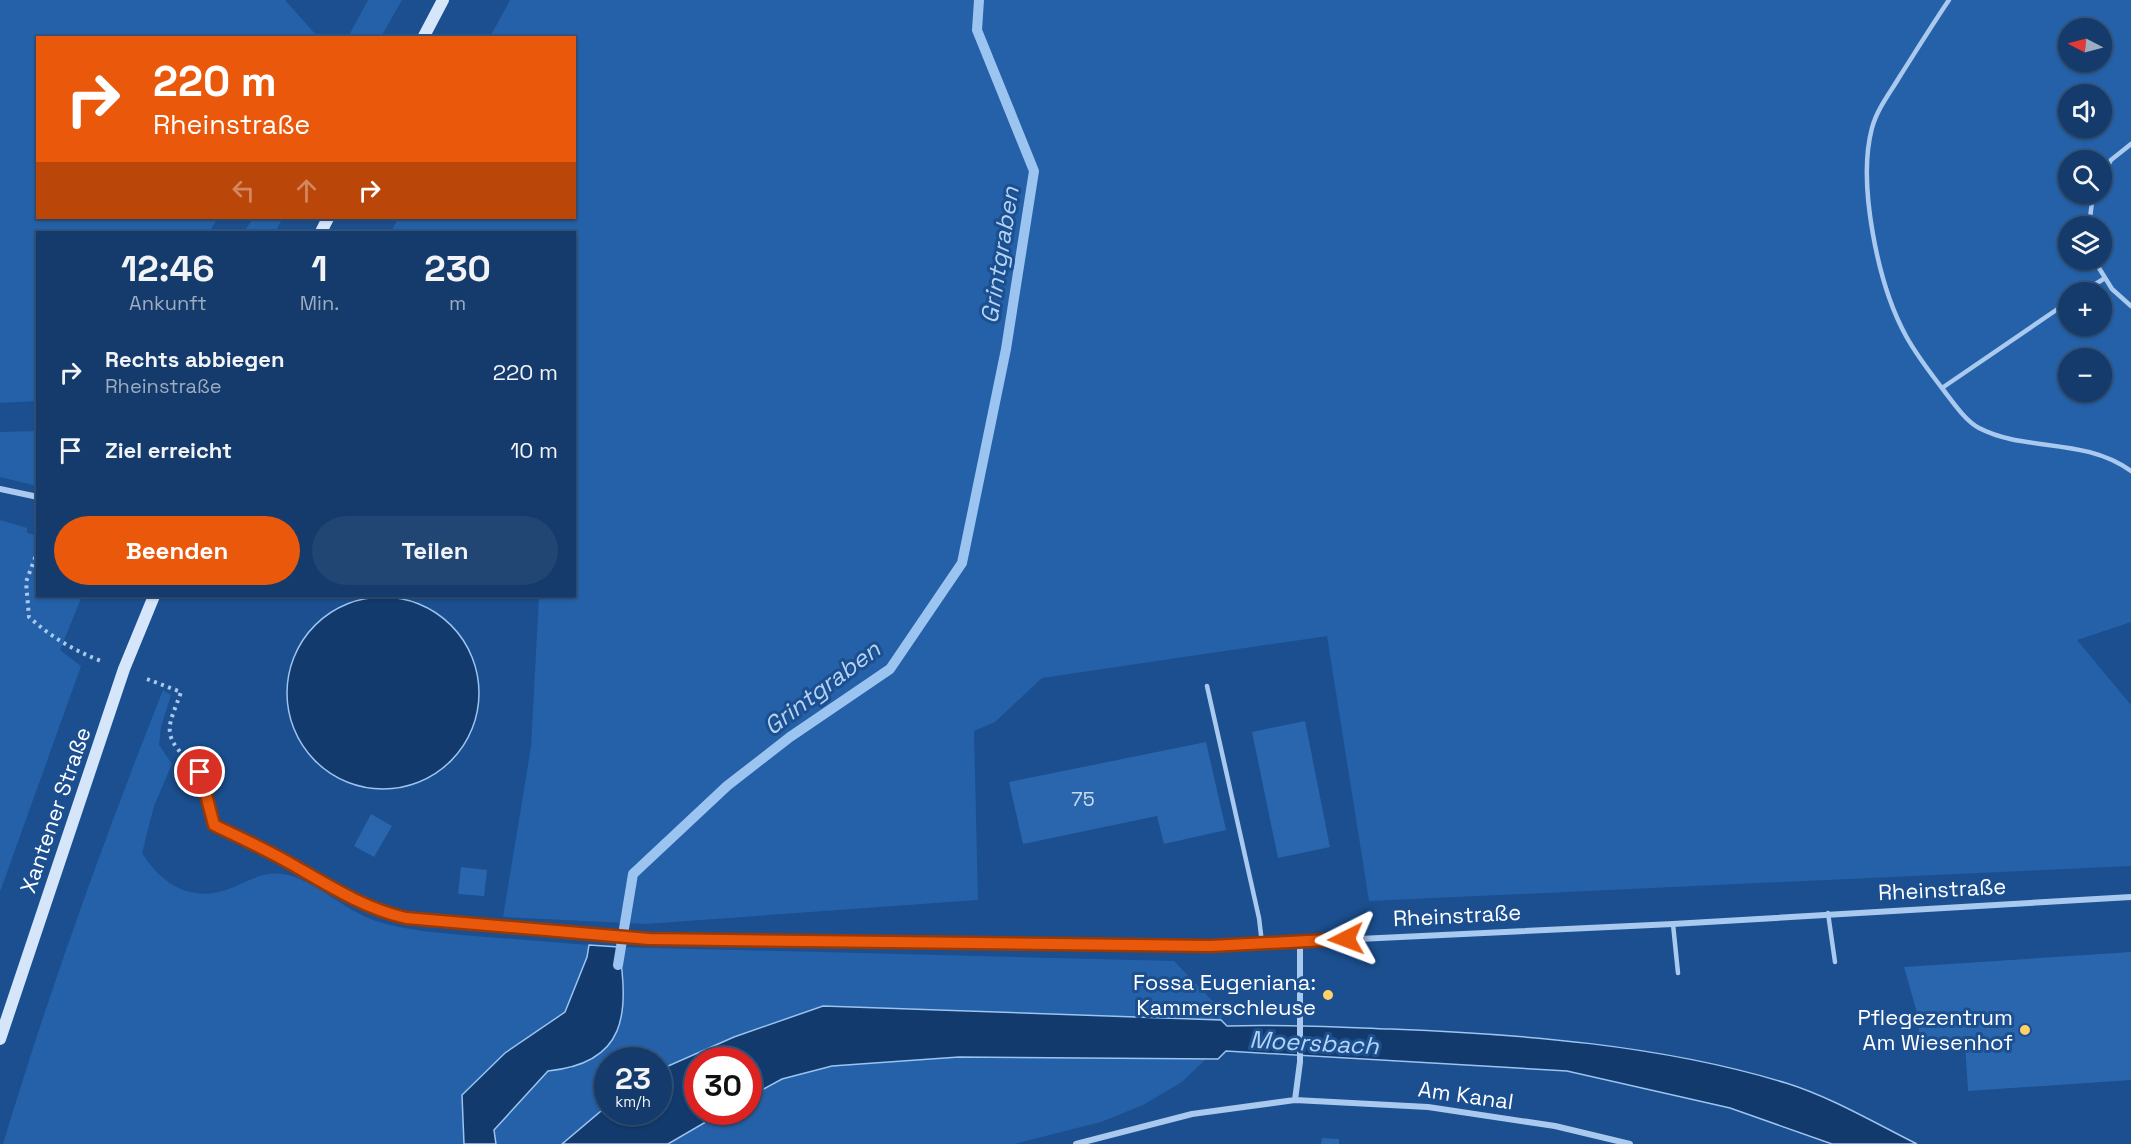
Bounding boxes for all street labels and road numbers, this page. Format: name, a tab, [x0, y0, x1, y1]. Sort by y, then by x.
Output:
street label: Xantener Straße	[13, 723, 97, 897]
street label: Rheinstraße	[1877, 872, 2007, 906]
street label: Rheinstraße	[1392, 898, 1522, 932]
street label: Am Kanal	[1417, 1074, 1515, 1116]

